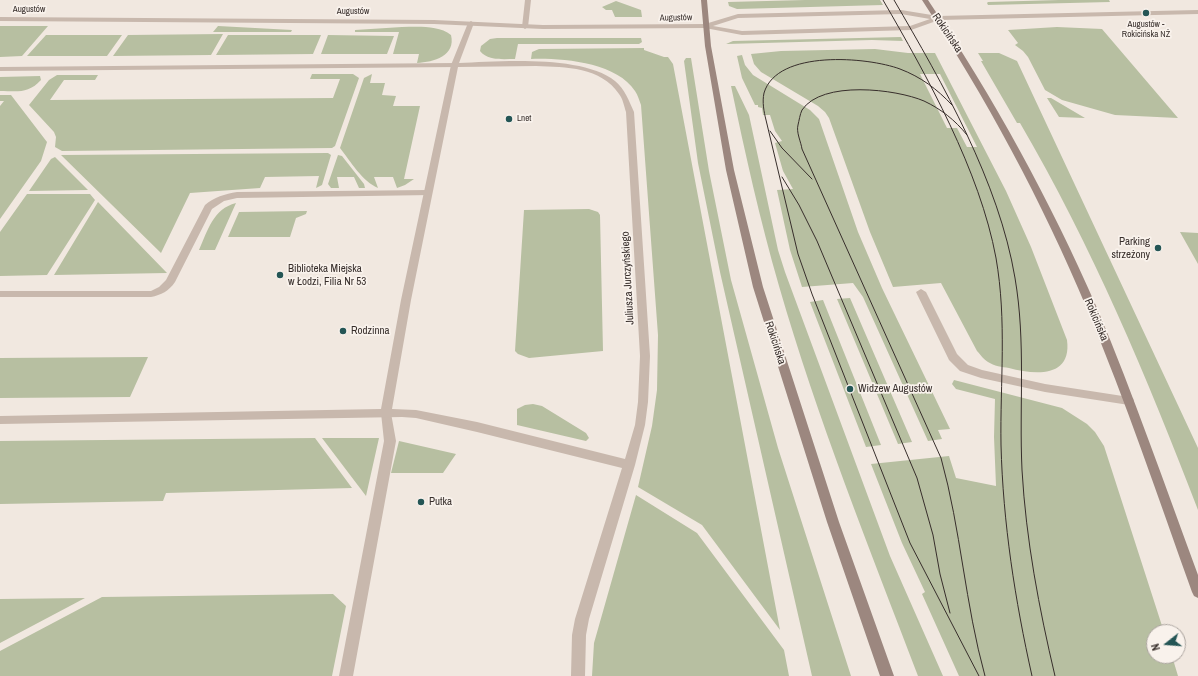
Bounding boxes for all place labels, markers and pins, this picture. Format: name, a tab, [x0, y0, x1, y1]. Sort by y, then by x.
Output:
marker: Augustów - Rokicińska NŻ	[1141, 8, 1151, 18]
place label: Augustów - Rokicińska NŻ	[1122, 20, 1170, 41]
marker: Lnet	[504, 114, 514, 124]
place label: Lnet	[517, 114, 531, 124]
place label: Parking strzeżony	[1111, 235, 1150, 261]
marker: Parking strzeżony	[1153, 243, 1163, 253]
place label: Biblioteka Miejska w Łodzi, Filia Nr 53	[288, 262, 366, 288]
marker: Biblioteka Miejska w Łodzi, Filia Nr 53	[275, 270, 285, 280]
place label: Rodzinna	[351, 324, 390, 338]
marker: Rodzinna	[338, 326, 348, 336]
place label: Widzew Augustów	[858, 382, 932, 396]
marker: Widzew Augustów	[845, 384, 855, 394]
place label: Putka	[429, 495, 452, 509]
marker: Putka	[416, 497, 426, 507]

